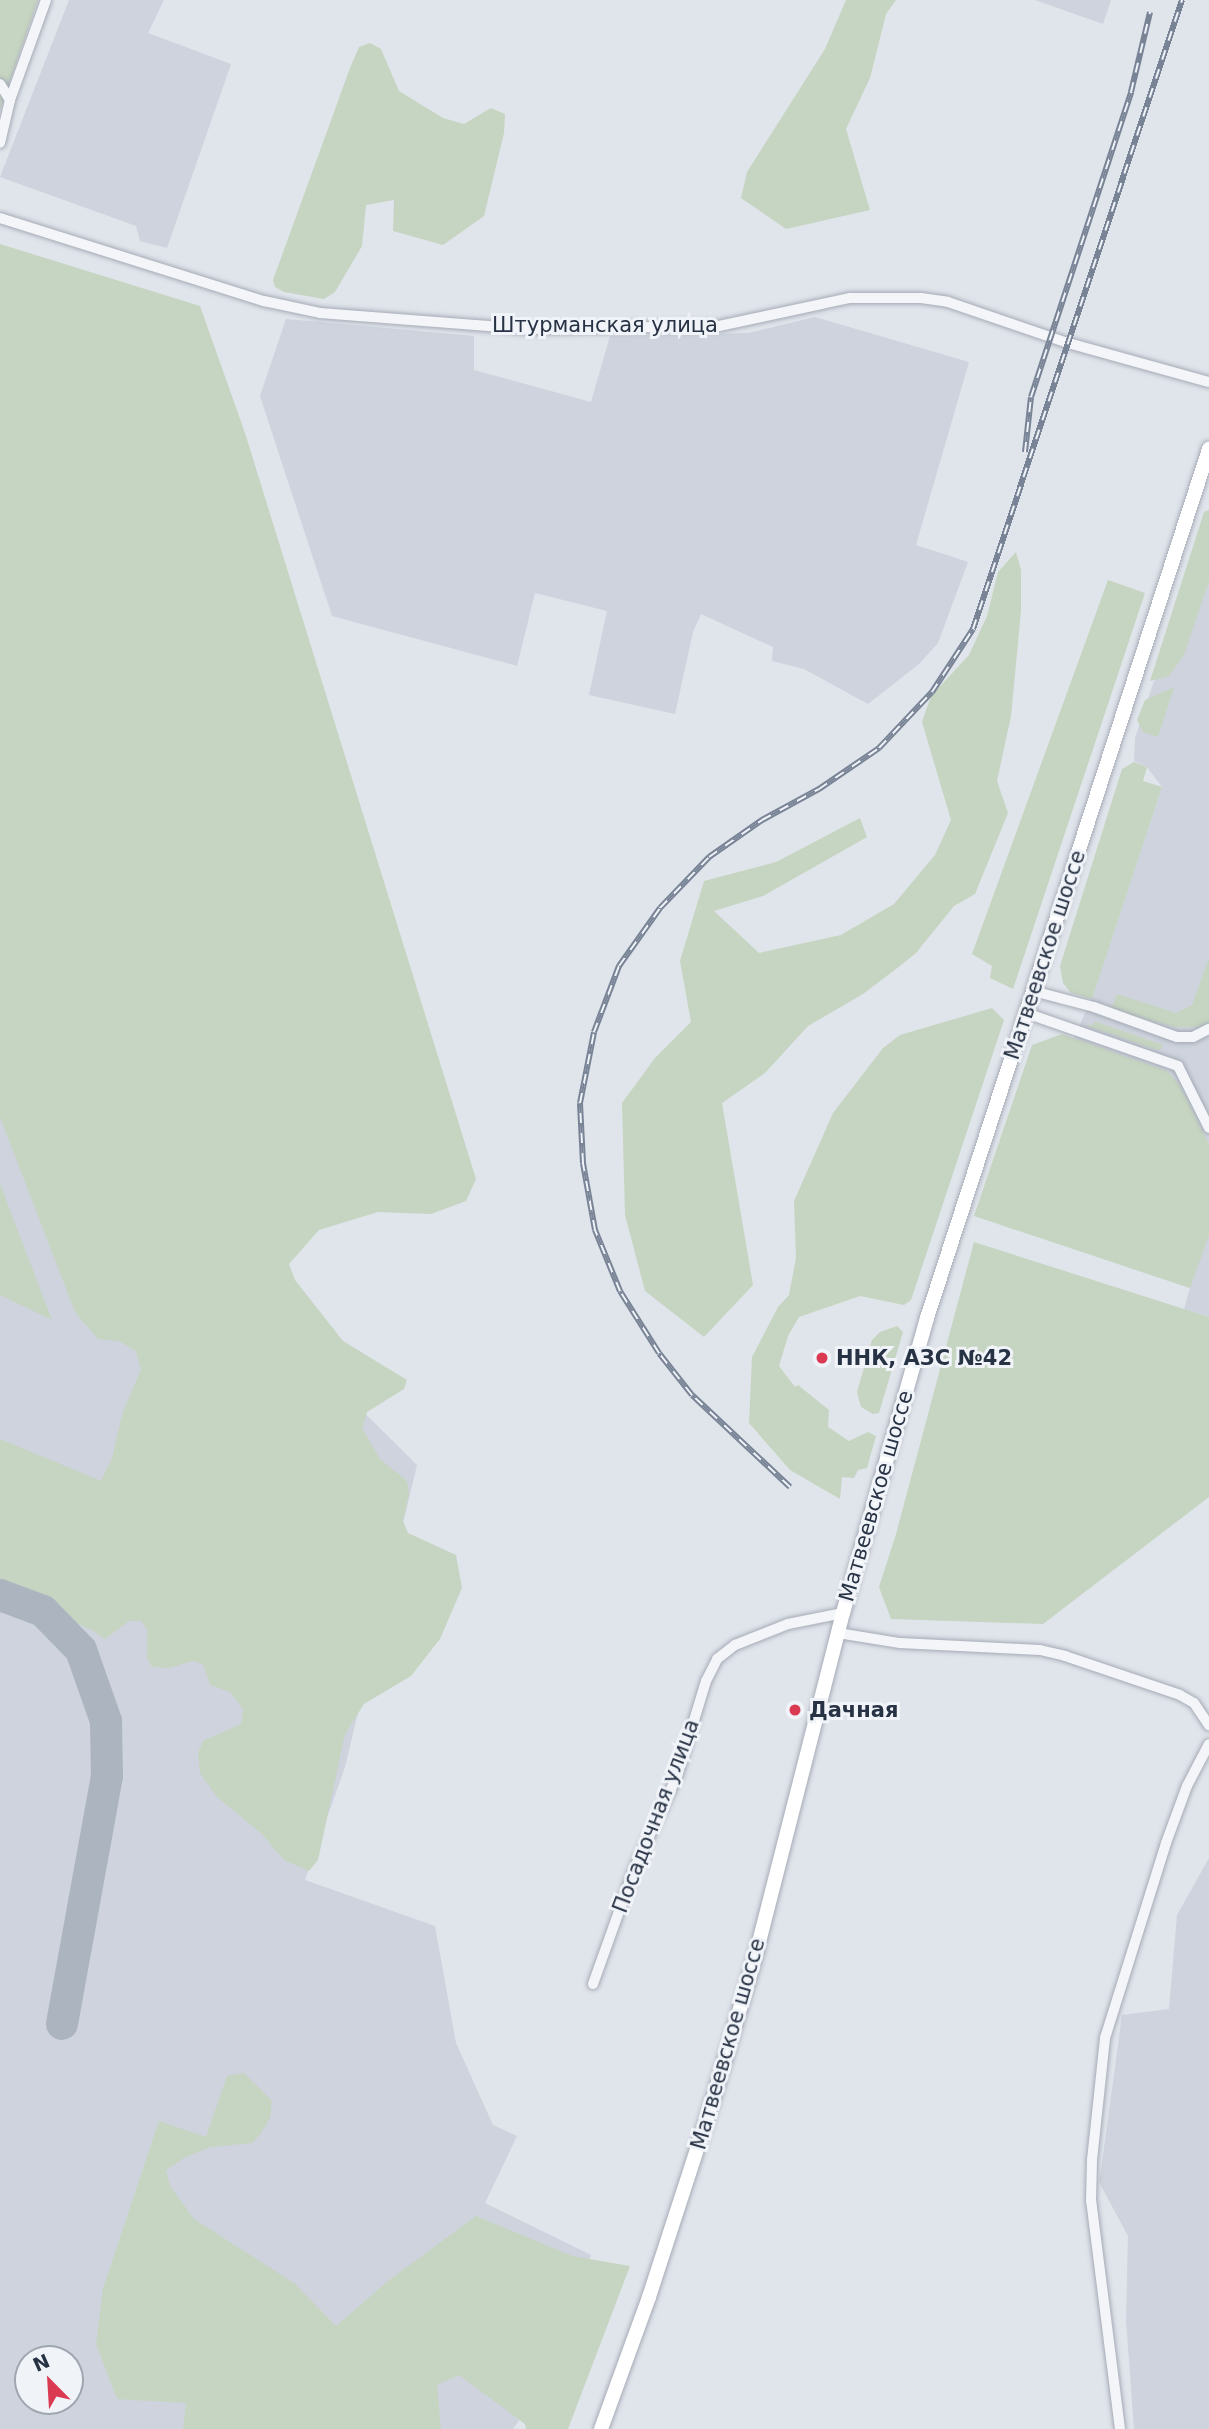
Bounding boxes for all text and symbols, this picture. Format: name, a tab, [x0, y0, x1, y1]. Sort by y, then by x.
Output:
street label: Штурманская улица	[492, 312, 718, 338]
street label: Матвеевское шоссе	[999, 847, 1091, 1063]
place label: ННК, АЗС №42	[836, 1345, 1012, 1371]
marker: ННК, АЗС №42	[814, 1350, 830, 1366]
street label: Матвеевское шоссе	[834, 1387, 918, 1605]
place label: Дачная	[809, 1697, 898, 1723]
marker: Дачная	[787, 1702, 803, 1718]
street label: Посадочная улица	[607, 1716, 705, 1916]
street label: Матвеевское шоссе	[686, 1935, 770, 2153]
north arrow	[14, 2345, 84, 2415]
text: N	[30, 2349, 53, 2376]

